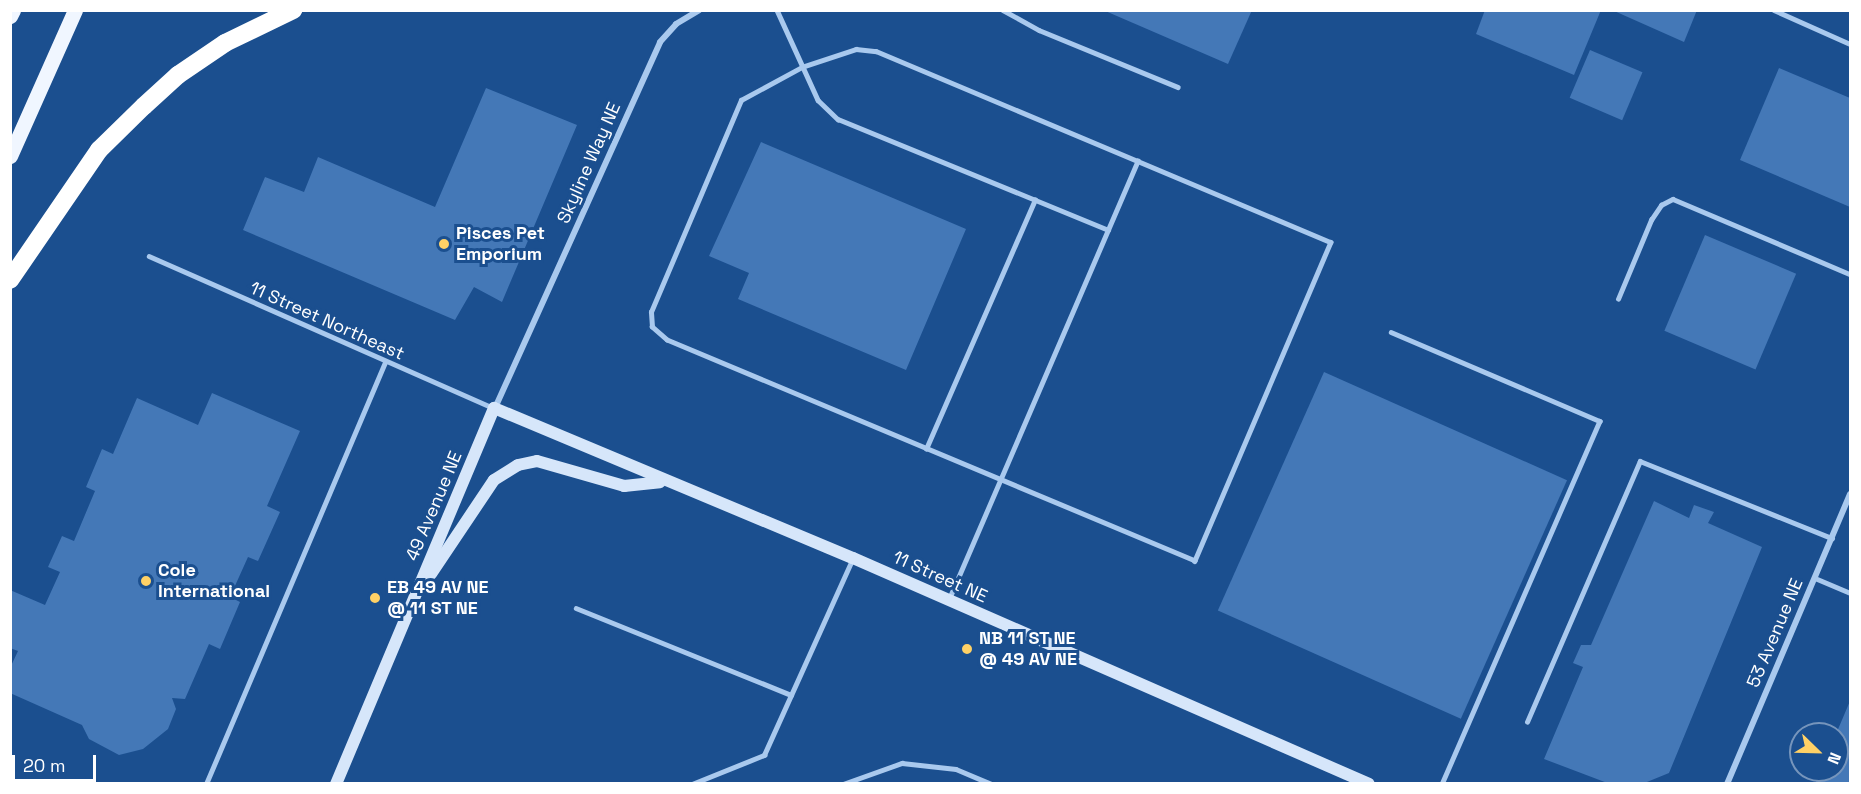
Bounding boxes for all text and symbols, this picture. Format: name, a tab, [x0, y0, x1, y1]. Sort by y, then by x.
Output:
street label: Skyline Way NE	[553, 99, 625, 227]
place label: Pisces Pet Emporium	[456, 223, 545, 266]
marker: Pisces Pet Emporium	[437, 237, 451, 251]
street label: 11 Street Northeast	[246, 277, 408, 365]
street label: 49 Avenue NE	[401, 448, 467, 564]
street label: 11 Street NE	[889, 547, 991, 607]
place label: Cole International	[158, 560, 270, 602]
marker: Cole International	[139, 574, 153, 588]
street label: 53 Avenue NE	[1742, 575, 1808, 691]
place label: EB 49 AV NE @ 11 ST NE	[387, 577, 489, 620]
marker: EB 49 AV NE @ 11 ST NE	[368, 591, 382, 605]
place label: NB 11 ST NE @ 49 AV NE	[979, 628, 1077, 670]
marker: NB 11 ST NE @ 49 AV NE	[960, 642, 974, 656]
north arrow	[1789, 722, 1849, 782]
scale bar	[15, 743, 99, 781]
text: N	[1822, 749, 1846, 767]
text: 20 m	[23, 754, 66, 777]

